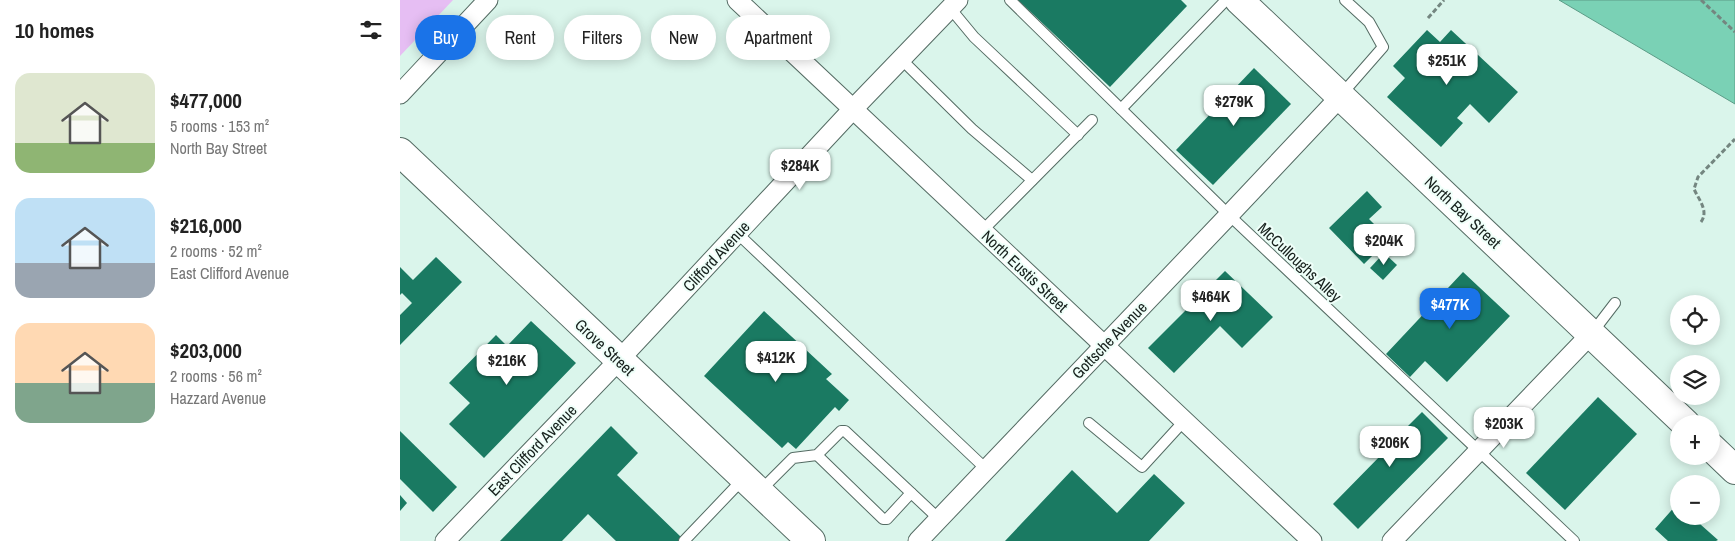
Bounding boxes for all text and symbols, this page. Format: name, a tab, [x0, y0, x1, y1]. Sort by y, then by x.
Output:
chip: Buy	[415, 15, 476, 60]
chip: Rent	[486, 15, 554, 60]
chip: Filters	[564, 15, 641, 60]
chip: New	[651, 15, 716, 60]
chip: Apartment	[726, 15, 830, 60]
text: 10 homes	[15, 16, 94, 45]
icon: filters	[357, 16, 385, 44]
pin: $251K	[1412, 44, 1482, 86]
text: $251K	[1428, 49, 1466, 71]
pin: $279K	[1199, 84, 1269, 127]
text: $477,000	[170, 86, 242, 115]
text: $279K	[1215, 90, 1253, 112]
icon: home	[55, 93, 115, 153]
text: 5 rooms · 153 m²	[170, 115, 269, 137]
text: North Bay Street	[170, 137, 267, 159]
pin: $284K	[765, 148, 835, 191]
text: $284K	[781, 154, 819, 176]
street label: North Bay Street	[1420, 171, 1506, 253]
text: $216,000	[170, 211, 242, 240]
street label: Clifford Avenue	[678, 216, 754, 296]
street label: McCulloughs Alley	[1253, 217, 1347, 307]
icon: home	[55, 218, 115, 278]
pin: $204K	[1349, 224, 1419, 266]
street label: North Eustis Street	[977, 225, 1073, 317]
text: $204K	[1365, 229, 1403, 251]
text: 2 rooms · 52 m²	[170, 240, 262, 262]
text: East Clifford Avenue	[170, 262, 289, 284]
pin: $464K	[1176, 280, 1246, 322]
text: $464K	[1192, 285, 1230, 307]
pin: $477K	[1415, 288, 1485, 330]
text: $477K	[1431, 293, 1469, 315]
map controls	[1670, 295, 1720, 525]
button: locate	[1670, 295, 1720, 345]
street label: Gottsche Avenue	[1066, 296, 1152, 384]
street label: Grove Street	[570, 314, 640, 381]
text: $203,000	[170, 336, 242, 365]
pin: $412K	[741, 340, 811, 383]
icon: home	[55, 343, 115, 403]
pin: $216K	[472, 344, 542, 386]
text: $412K	[757, 346, 795, 368]
text: $216K	[488, 349, 526, 371]
button: layers	[1670, 355, 1720, 405]
text: 2 rooms · 56 m²	[170, 365, 262, 387]
text: Hazzard Avenue	[170, 387, 266, 409]
street label: East Clifford Avenue	[483, 399, 581, 501]
pin: $203K	[1469, 406, 1539, 449]
text: $203K	[1485, 412, 1523, 434]
button: +	[1670, 415, 1720, 465]
pin: $206K	[1355, 426, 1425, 468]
text: $206K	[1371, 431, 1409, 453]
button: −	[1670, 475, 1720, 525]

